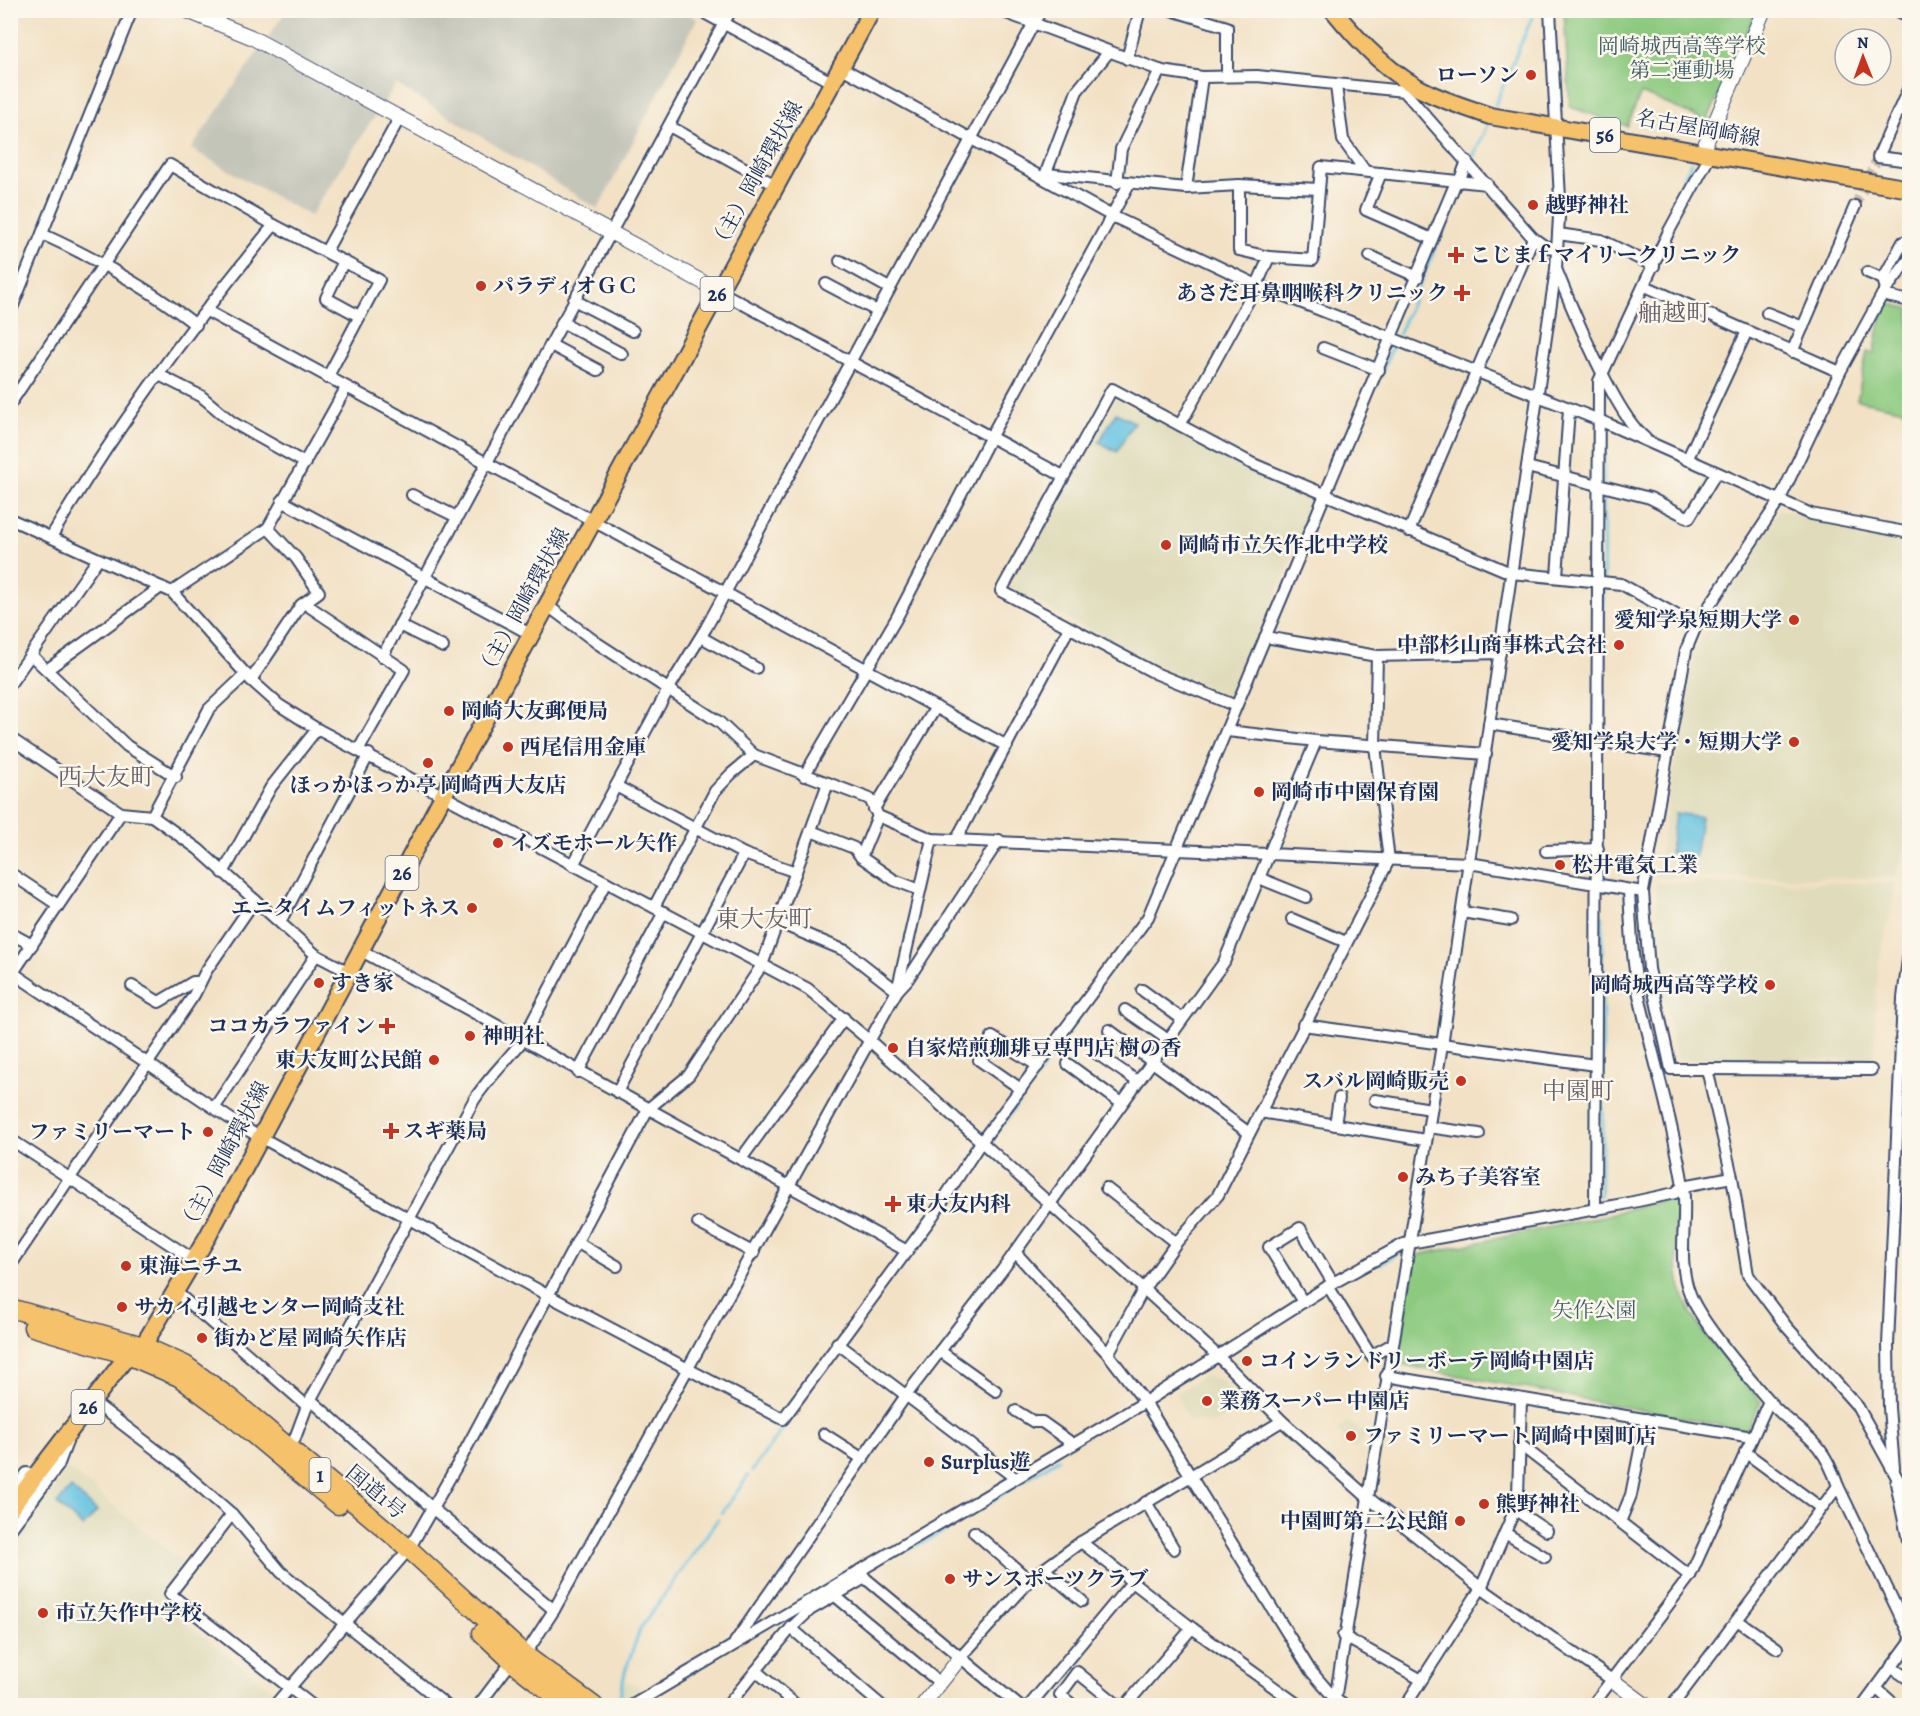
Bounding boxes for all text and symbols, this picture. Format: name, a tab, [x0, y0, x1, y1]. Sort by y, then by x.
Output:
north arrow	[1833, 27, 1893, 87]
park label: 岡崎城西高等学校 第二運動場	[1598, 32, 1766, 84]
text: N	[1857, 32, 1869, 54]
place label: ローソン	[1436, 61, 1519, 89]
marker: ローソン	[1524, 68, 1538, 82]
street label: （主）岡崎環状線	[703, 96, 809, 256]
street label: 名古屋岡崎線	[1634, 103, 1762, 153]
road number: 56	[1590, 118, 1620, 152]
place label: 越野神社	[1545, 191, 1629, 219]
marker: 越野神社	[1526, 198, 1540, 212]
place label: こじまｆマイリークリニック	[1470, 241, 1741, 269]
marker: こじまｆマイリークリニック	[1447, 246, 1465, 264]
place label: パラディオＧＣ	[493, 272, 638, 300]
road number: 26	[700, 277, 734, 311]
marker: パラディオＧＣ	[474, 279, 488, 293]
place label: あさだ耳鼻咽喉科クリニック	[1176, 279, 1448, 307]
marker: あさだ耳鼻咽喉科クリニック	[1453, 284, 1471, 302]
district label: 舳越町	[1638, 297, 1710, 329]
street label: （主）岡崎環状線	[470, 523, 576, 683]
place label: 岡崎市立矢作北中学校	[1178, 531, 1388, 559]
marker: 岡崎市立矢作北中学校	[1159, 538, 1173, 552]
place label: 愛知学泉短期大学	[1614, 606, 1782, 634]
marker: 愛知学泉短期大学	[1787, 613, 1801, 627]
place label: 中部杉山商事株式会社	[1397, 631, 1607, 659]
marker: 中部杉山商事株式会社	[1612, 638, 1626, 652]
place label: 岡崎大友郵便局	[461, 697, 608, 725]
marker: 岡崎大友郵便局	[442, 704, 456, 718]
place label: 愛知学泉大学・短期大学	[1551, 728, 1782, 756]
place label: 西尾信用金庫	[520, 733, 646, 761]
marker: 愛知学泉大学・短期大学	[1787, 735, 1801, 749]
marker: 西尾信用金庫	[501, 740, 515, 754]
marker: ほっかほっか亭 岡崎西大友店	[421, 756, 435, 770]
district label: 西大友町	[58, 761, 154, 793]
place label: ほっかほっか亭 岡崎西大友店	[290, 771, 566, 799]
place label: 岡崎市中園保育園	[1271, 778, 1439, 806]
marker: 岡崎市中園保育園	[1252, 785, 1266, 799]
place label: イズモホール矢作	[510, 829, 677, 857]
marker: イズモホール矢作	[491, 836, 505, 850]
place label: 松井電気工業	[1572, 851, 1698, 879]
road number: 26	[386, 856, 418, 890]
marker: 松井電気工業	[1553, 858, 1567, 872]
place label: エニタイムフィットネス	[231, 894, 460, 922]
marker: エニタイムフィットネス	[465, 901, 479, 915]
district label: 東大友町	[716, 903, 812, 935]
place label: すき家	[331, 969, 394, 997]
place label: 岡崎城西高等学校	[1590, 971, 1758, 999]
marker: すき家	[312, 976, 326, 990]
marker: 岡崎城西高等学校	[1763, 978, 1777, 992]
place label: ココカラファイン	[207, 1012, 375, 1040]
marker: ココカラファイン	[380, 1019, 394, 1033]
place label: 神明社	[482, 1022, 545, 1050]
marker: 神明社	[463, 1029, 477, 1043]
place label: 自家焙煎珈琲豆専門店 樹の香	[905, 1034, 1182, 1062]
marker: 自家焙煎珈琲豆専門店 樹の香	[886, 1041, 900, 1055]
place label: 東大友町公民館	[275, 1046, 422, 1074]
marker: 東大友町公民館	[427, 1053, 441, 1067]
place label: スバル岡崎販売	[1302, 1067, 1449, 1095]
marker: スバル岡崎販売	[1454, 1074, 1468, 1088]
district label: 中園町	[1542, 1075, 1614, 1107]
street label: （主）岡崎環状線	[172, 1076, 276, 1238]
place label: スギ薬局	[403, 1117, 487, 1145]
place label: ファミリーマート	[28, 1118, 196, 1146]
marker: スギ薬局	[384, 1124, 398, 1138]
marker: ファミリーマート	[201, 1125, 215, 1139]
place label: みち子美容室	[1415, 1163, 1541, 1191]
marker: みち子美容室	[1396, 1170, 1410, 1184]
place label: 東大友内科	[906, 1190, 1011, 1218]
marker: 東大友内科	[884, 1195, 902, 1213]
place label: 東海ニチユ	[138, 1252, 242, 1280]
marker: 東海ニチユ	[119, 1259, 133, 1273]
place label: サカイ引越センター岡崎支社	[134, 1293, 405, 1321]
park label: 矢作公園	[1552, 1296, 1636, 1324]
marker: サカイ引越センター岡崎支社	[115, 1300, 129, 1314]
place label: 街かど屋 岡崎矢作店	[214, 1324, 407, 1352]
marker: 街かど屋 岡崎矢作店	[195, 1331, 209, 1345]
place label: コインランドリーボーテ岡崎中園店	[1259, 1347, 1594, 1375]
marker: コインランドリーボーテ岡崎中園店	[1240, 1354, 1254, 1368]
place label: 業務スーパー 中園店	[1219, 1387, 1410, 1415]
road number: 26	[72, 1390, 104, 1424]
marker: 業務スーパー 中園店	[1200, 1394, 1214, 1408]
place label: ファミリーマート岡崎中園町店	[1363, 1422, 1657, 1450]
marker: ファミリーマート岡崎中園町店	[1344, 1429, 1358, 1443]
place label: Surplus遊	[941, 1448, 1030, 1476]
marker: Surplus遊	[922, 1455, 936, 1469]
road number: 1	[310, 1458, 330, 1492]
street label: 国道1号	[340, 1459, 412, 1525]
place label: 熊野神社	[1496, 1490, 1580, 1518]
marker: 熊野神社	[1477, 1497, 1491, 1511]
place label: 中園町第二公民館	[1280, 1507, 1448, 1535]
marker: 中園町第二公民館	[1453, 1514, 1467, 1528]
place label: サンスポーツクラブ	[962, 1565, 1148, 1593]
marker: サンスポーツクラブ	[943, 1572, 957, 1586]
place label: 市立矢作中学校	[55, 1599, 202, 1627]
marker: 市立矢作中学校	[36, 1606, 50, 1620]

